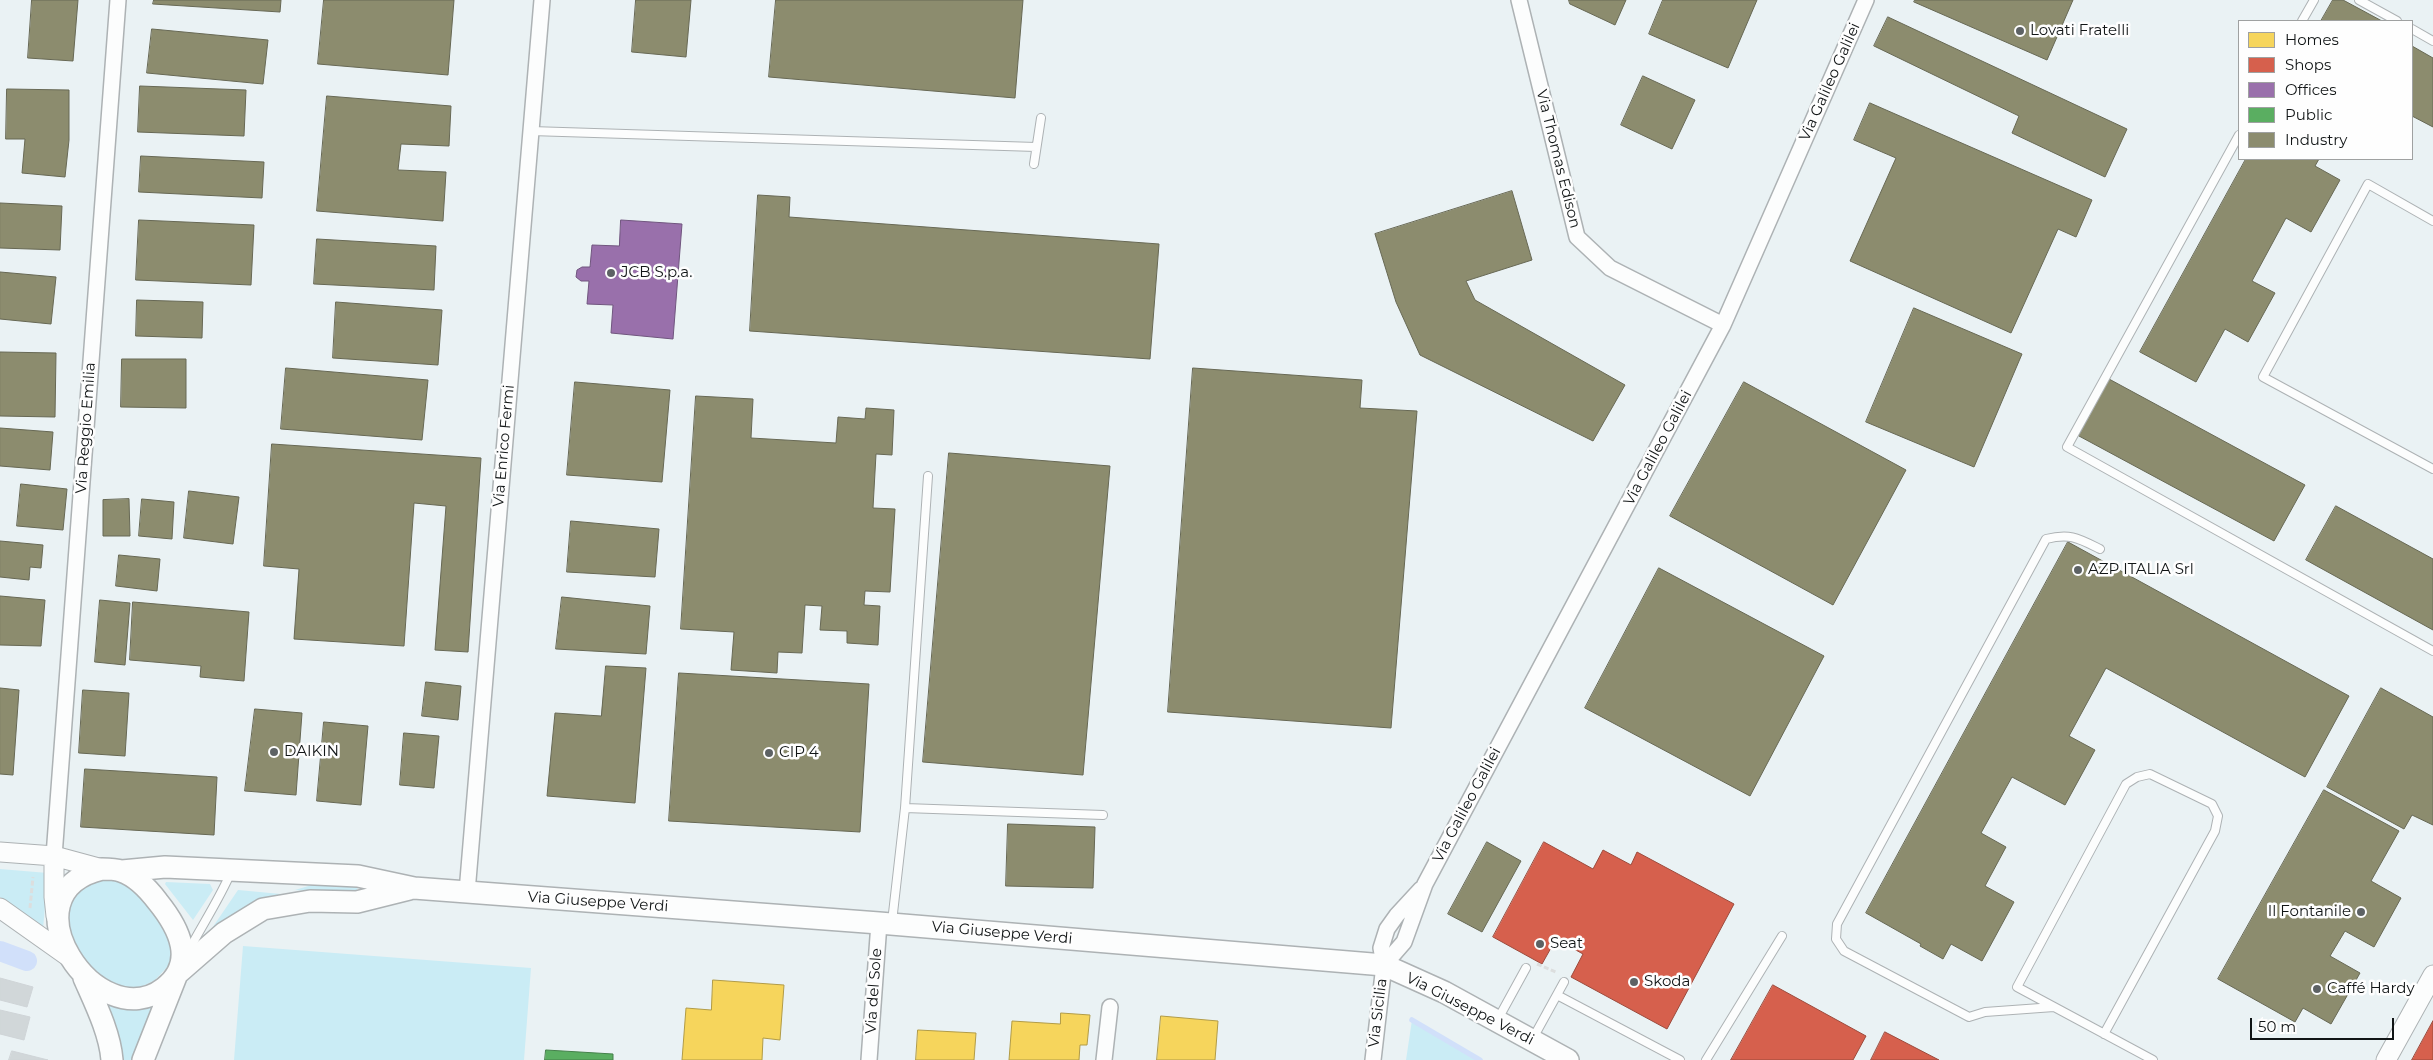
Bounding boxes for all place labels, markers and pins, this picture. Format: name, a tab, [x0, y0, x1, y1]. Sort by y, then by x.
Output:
place label: Lovati Fratelli	[2030, 22, 2129, 40]
marker: Lovati Fratelli	[2014, 25, 2026, 37]
place label: JCB S.p.a.	[621, 264, 692, 282]
marker: JCB S.p.a.	[605, 267, 617, 279]
place label: AZP ITALIA Srl	[2088, 561, 2194, 579]
marker: AZP ITALIA Srl	[2072, 564, 2084, 576]
place label: DAIKIN	[284, 743, 339, 761]
place label: CIP 4	[779, 744, 819, 762]
marker: DAIKIN	[268, 746, 280, 758]
marker: CIP 4	[763, 747, 775, 759]
place label: Il Fontanile	[2268, 903, 2351, 921]
marker: Il Fontanile	[2355, 906, 2367, 918]
place label: Seat	[1550, 935, 1583, 953]
marker: Seat	[1534, 938, 1546, 950]
place label: Skoda	[1644, 973, 1690, 991]
marker: Skoda	[1628, 976, 1640, 988]
place label: Caffé Hardy	[2327, 980, 2415, 998]
marker: Caffé Hardy	[2311, 983, 2323, 995]

